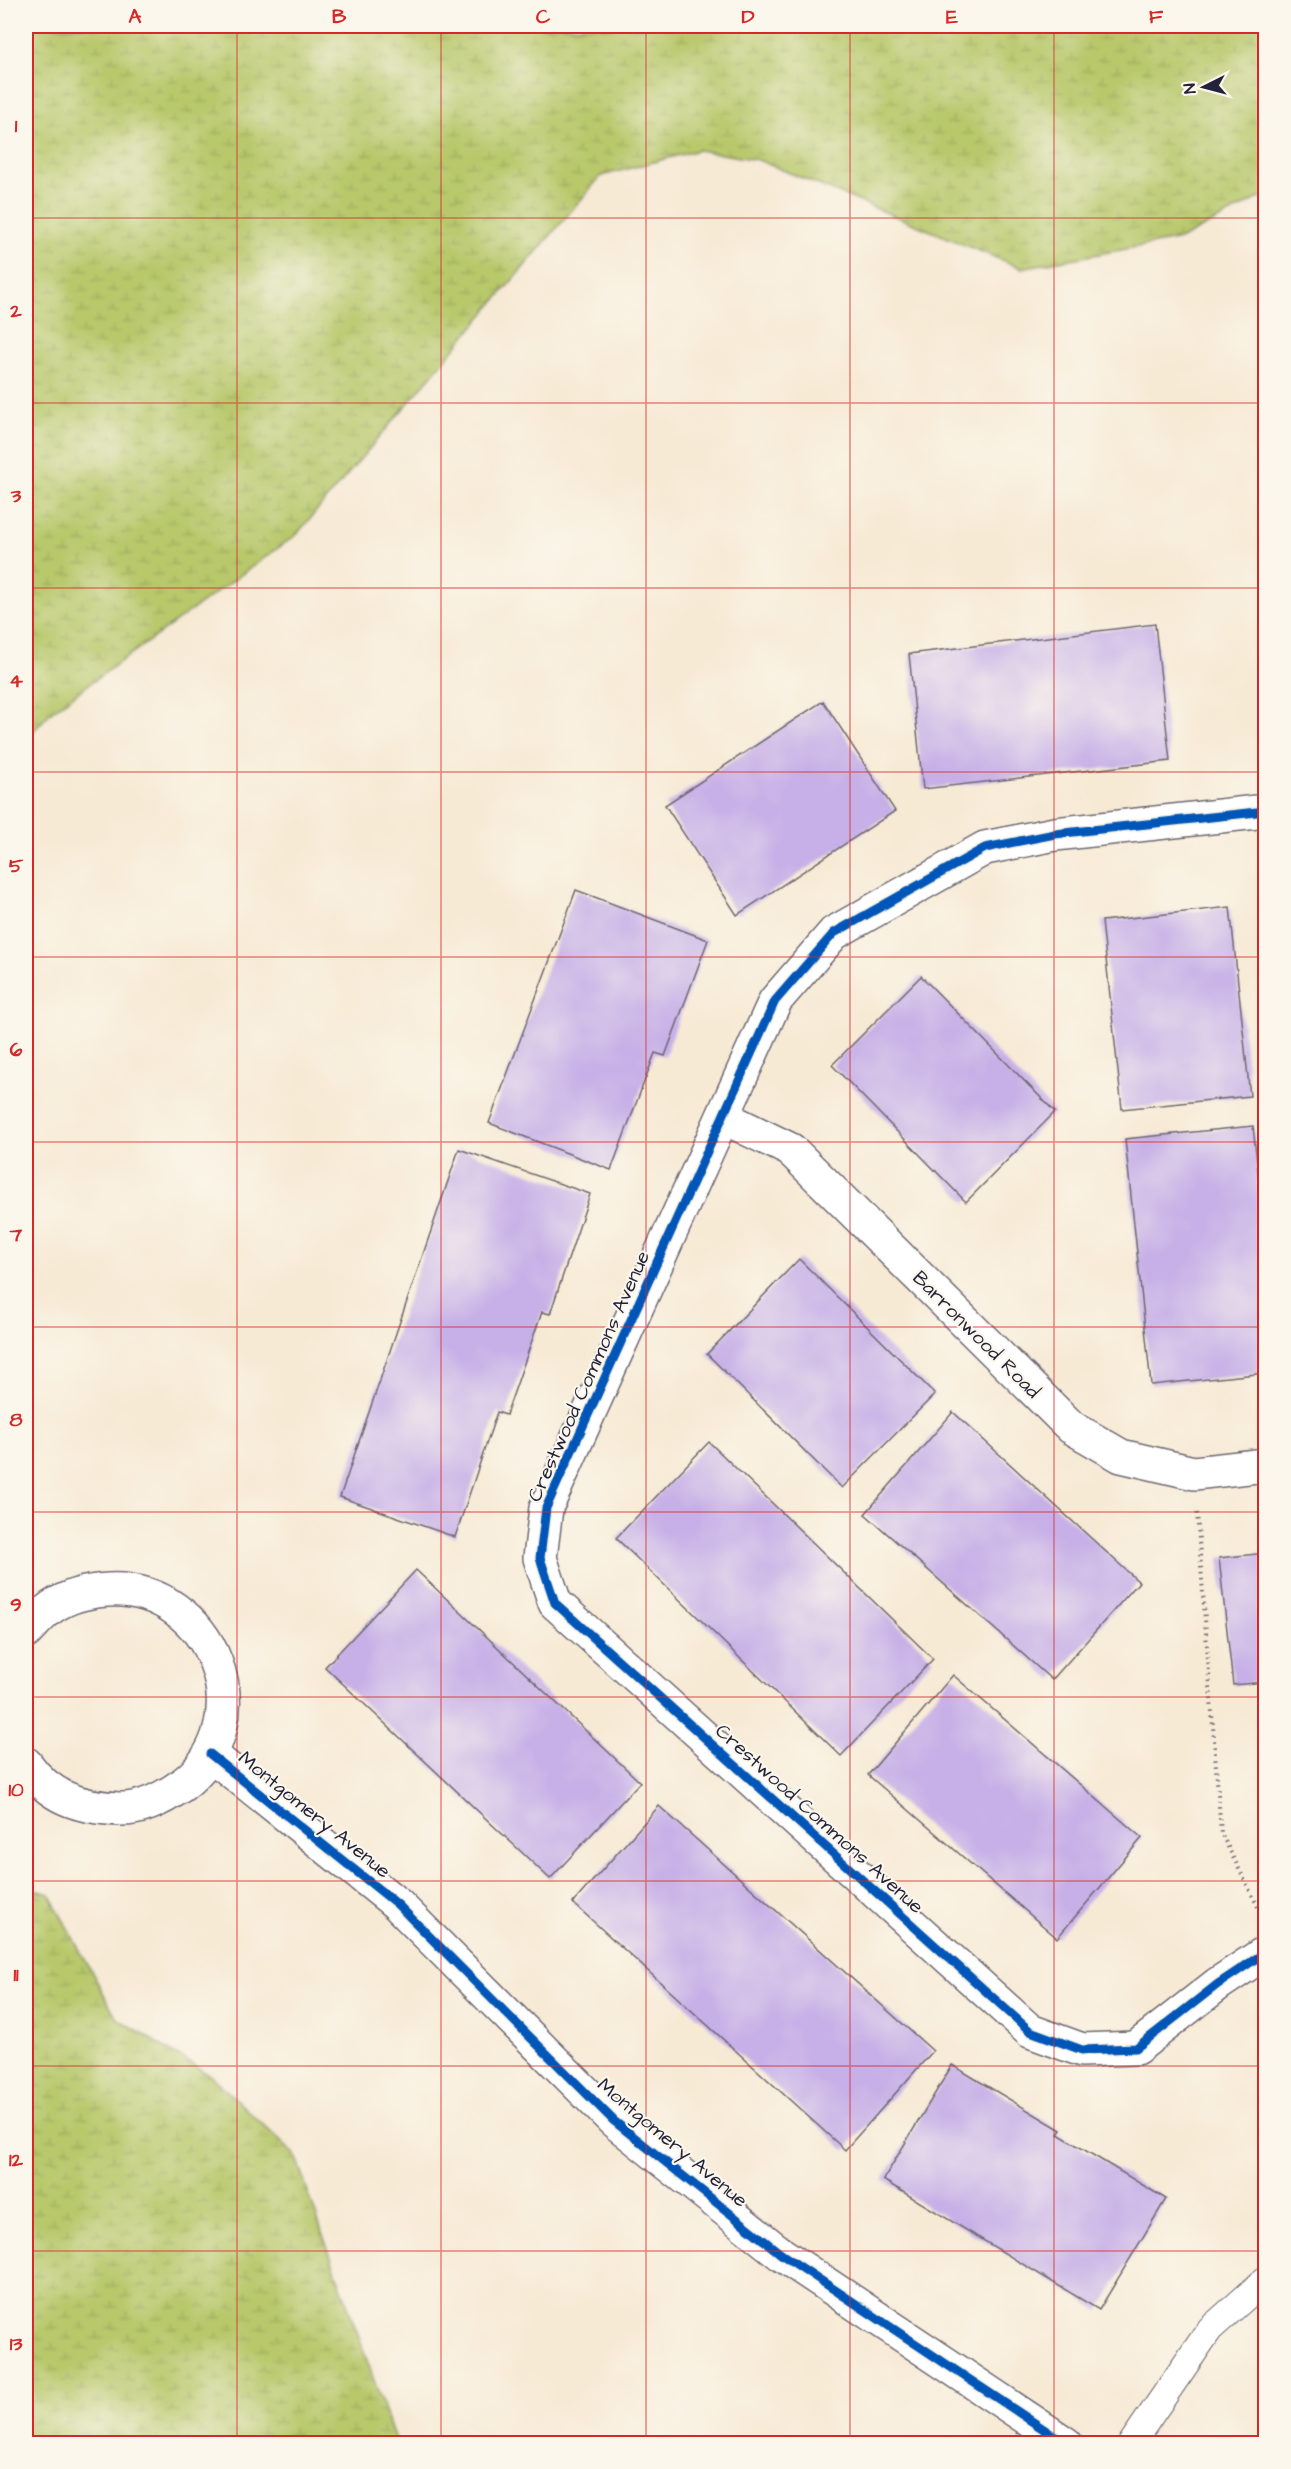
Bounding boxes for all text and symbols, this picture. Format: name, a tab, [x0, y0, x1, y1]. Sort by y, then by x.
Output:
text: A	[129, 3, 142, 31]
text: B	[332, 3, 347, 31]
text: C	[536, 3, 551, 31]
text: D	[742, 3, 755, 31]
text: E	[946, 3, 958, 31]
text: F	[1149, 3, 1164, 31]
north arrow	[1174, 57, 1234, 117]
text: N	[1179, 82, 1202, 95]
text: 1	[15, 112, 18, 140]
text: 2	[9, 297, 22, 325]
text: 3	[10, 482, 22, 510]
text: 4	[9, 667, 23, 695]
text: 5	[9, 852, 24, 880]
text: 6	[10, 1036, 23, 1064]
text: 7	[9, 1221, 23, 1249]
street label: Crestwood Commons Avenue	[521, 1246, 657, 1506]
street label: Barronwood Road	[906, 1264, 1047, 1405]
text: 8	[10, 1406, 23, 1434]
text: 9	[10, 1591, 22, 1619]
street label: Crestwood Commons Avenue	[709, 1717, 930, 1920]
street label: Montgomery Avenue	[232, 1744, 397, 1886]
text: 10	[8, 1776, 24, 1804]
text: 11	[13, 1961, 19, 1989]
street label: Montgomery Avenue	[590, 2071, 754, 2215]
text: 12	[9, 2146, 24, 2174]
text: 13	[10, 2330, 23, 2358]

